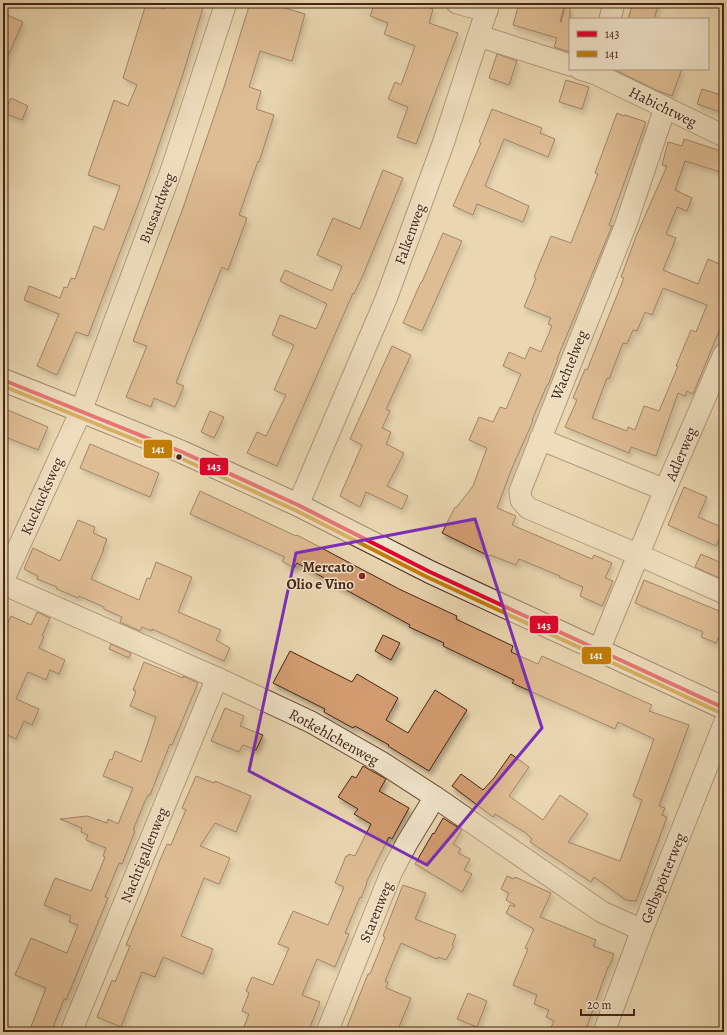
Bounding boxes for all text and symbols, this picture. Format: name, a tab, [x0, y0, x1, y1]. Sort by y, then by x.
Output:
legend	[569, 18, 709, 70]
text: 143	[605, 26, 620, 42]
text: 141	[605, 46, 619, 62]
street label: Habichtweg	[626, 82, 701, 132]
street label: Bussardweg	[134, 169, 180, 246]
street label: Falkenweg	[390, 200, 430, 267]
street label: Wachtelweg	[546, 327, 592, 404]
street label: Adlerweg	[660, 423, 702, 485]
line badge: 141	[143, 439, 173, 459]
text: 141	[151, 442, 165, 457]
unlabelled marker	[174, 452, 184, 462]
street label: Kuckucksweg	[16, 453, 68, 538]
line badge: 143	[199, 457, 229, 476]
text: 143	[207, 459, 221, 474]
place label: Mercato Olio e Vino	[286, 557, 354, 594]
marker: Mercato Olio e Vino	[357, 571, 367, 581]
line badge: 143	[529, 615, 559, 634]
text: 143	[537, 618, 551, 633]
line badge: 141	[581, 646, 612, 665]
text: 141	[589, 648, 603, 663]
street label: Rotkehlchenweg	[285, 704, 383, 770]
street label: Nachtigallenweg	[116, 804, 173, 906]
street label: Gelbspötterweg	[636, 829, 690, 926]
street label: Starenweg	[355, 878, 398, 946]
scale bar	[581, 991, 634, 1017]
text: 20 m	[587, 997, 611, 1013]

